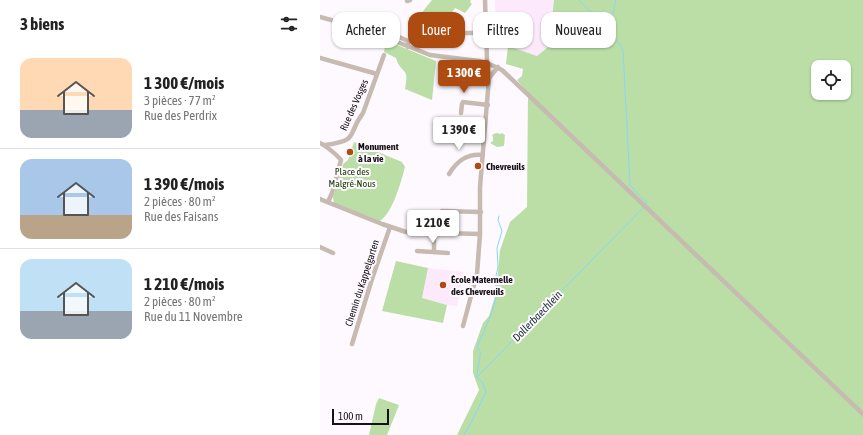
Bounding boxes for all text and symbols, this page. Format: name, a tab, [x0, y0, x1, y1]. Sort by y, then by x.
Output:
chip: Acheter	[332, 12, 400, 48]
chip: Louer	[408, 12, 465, 48]
chip: Filtres	[473, 12, 533, 48]
chip: Nouveau	[541, 12, 616, 48]
icon: filters	[278, 13, 300, 35]
text: 3 biens	[20, 14, 64, 34]
pin: 1 300 €	[427, 60, 501, 94]
map controls	[811, 60, 851, 100]
button: locate	[811, 60, 851, 100]
text: 1 300 €	[447, 65, 481, 80]
text: 1 300 €/mois	[144, 73, 224, 93]
icon: home	[52, 74, 100, 122]
street label: Rue des Vosges	[338, 77, 370, 132]
text: 3 pièces · 77 m²	[144, 93, 216, 108]
text: Rue des Perdrix	[144, 108, 217, 123]
pin: 1 390 €	[422, 117, 496, 151]
text: 1 390 €	[442, 122, 476, 137]
place label: Monument à la vie	[358, 141, 399, 164]
marker: Monument à la vie	[345, 147, 355, 157]
marker: Chevreuils	[473, 161, 483, 171]
place label: Chevreuils	[486, 161, 525, 172]
park label: Place des Malgré-Nous	[328, 166, 376, 189]
text: 1 390 €/mois	[144, 174, 224, 194]
icon: home	[52, 175, 100, 223]
text: 2 pièces · 80 m²	[144, 194, 216, 209]
text: Rue des Faisans	[144, 209, 218, 224]
pin: 1 210 €	[396, 210, 470, 244]
text: 1 210 €	[416, 215, 450, 230]
street label: Chemin du Kappelgarten	[343, 238, 381, 328]
text: 1 210 €/mois	[144, 274, 224, 294]
place label: École Maternelle des Chevreuils	[451, 274, 513, 297]
icon: home	[52, 275, 100, 323]
marker: École Maternelle des Chevreuils	[438, 280, 448, 290]
water label: Dollerbaechlein	[510, 288, 564, 344]
text: 2 pièces · 80 m²	[144, 294, 216, 309]
text: Rue du 11 Novembre	[144, 309, 243, 324]
scale bar	[332, 407, 389, 426]
text: 100 m	[338, 410, 363, 422]

